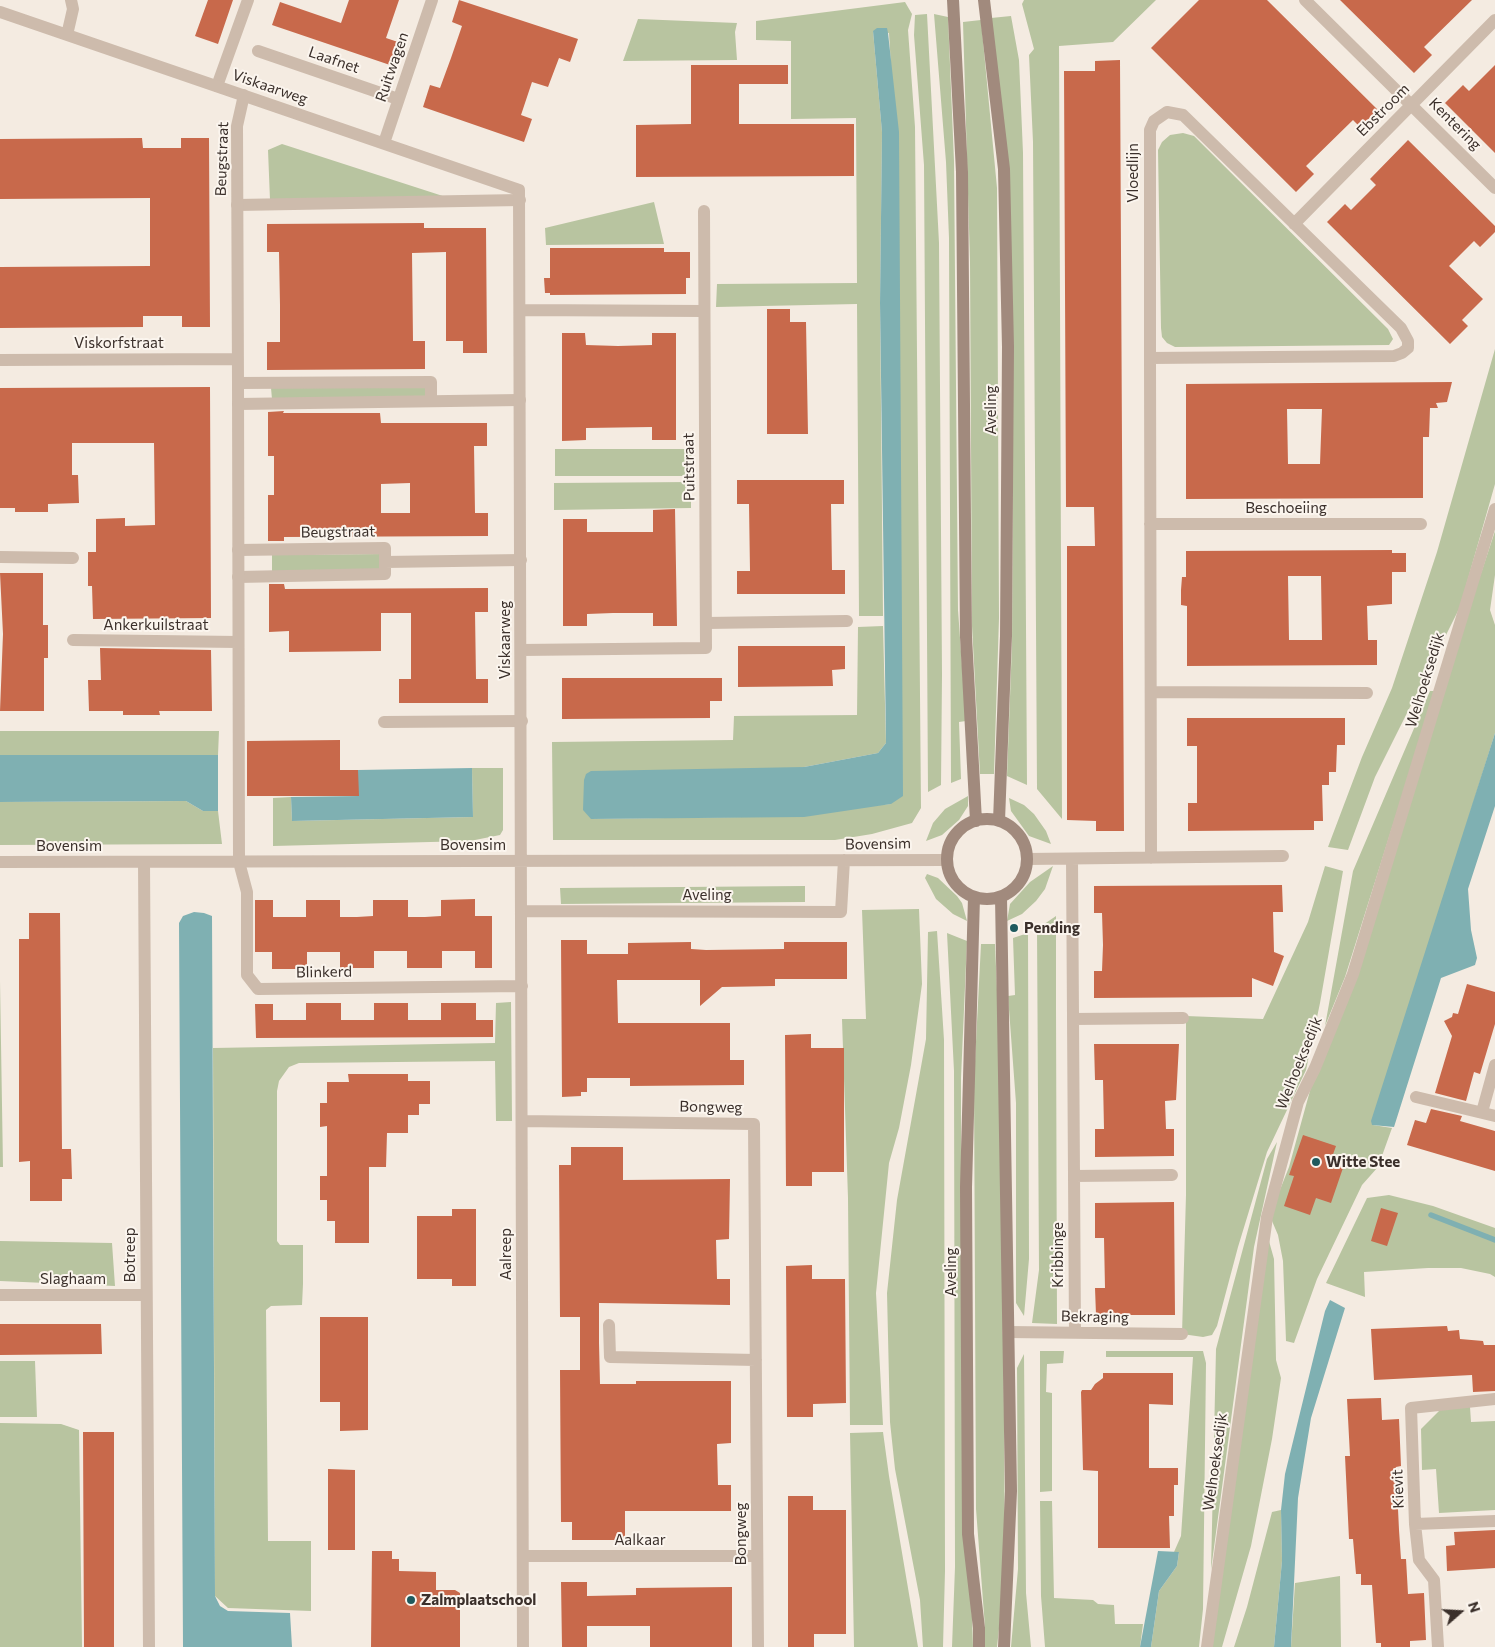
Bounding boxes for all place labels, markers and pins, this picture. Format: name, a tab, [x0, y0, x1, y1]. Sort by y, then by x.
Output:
place label: Pending	[1024, 919, 1080, 937]
marker: Pending	[1008, 922, 1020, 934]
place label: Witte Stee	[1326, 1153, 1400, 1171]
marker: Witte Stee	[1310, 1156, 1322, 1168]
place label: Zalmplaatschool	[421, 1591, 536, 1609]
marker: Zalmplaatschool	[405, 1594, 417, 1606]

